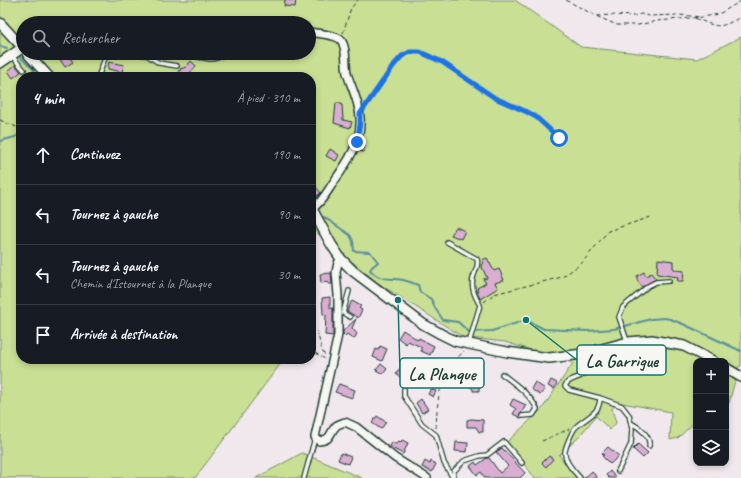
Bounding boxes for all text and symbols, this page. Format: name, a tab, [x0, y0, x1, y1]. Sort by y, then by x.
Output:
search box	[16, 16, 316, 60]
icon: search	[30, 27, 52, 49]
text: Rechercher	[62, 29, 120, 48]
text: 4 min	[32, 88, 65, 109]
text: À pied · 310 m	[237, 90, 300, 106]
route start	[550, 129, 568, 147]
route end	[348, 133, 366, 151]
icon: ahead	[32, 144, 54, 166]
text: Continuez	[70, 145, 120, 164]
text: 190 m	[272, 147, 300, 163]
icon: left	[32, 204, 54, 226]
text: Tournez à gauche	[70, 205, 157, 224]
text: 90 m	[278, 207, 300, 223]
text: Tournez à gauche	[70, 257, 157, 276]
icon: left	[32, 264, 54, 286]
text: 30 m	[278, 267, 300, 283]
text: Chemin d'Istournet à la Planque	[70, 276, 211, 292]
icon: arrive	[32, 324, 54, 346]
text: Arrivée à destination	[70, 325, 178, 344]
callout: La Garrigue	[577, 345, 666, 375]
text: La Garrigue	[586, 350, 660, 372]
callout: La Planque	[400, 358, 484, 388]
map controls	[693, 358, 729, 466]
button: +	[693, 358, 729, 394]
text: La Planque	[409, 363, 477, 385]
button: −	[693, 394, 729, 430]
button: layers	[693, 430, 729, 466]

